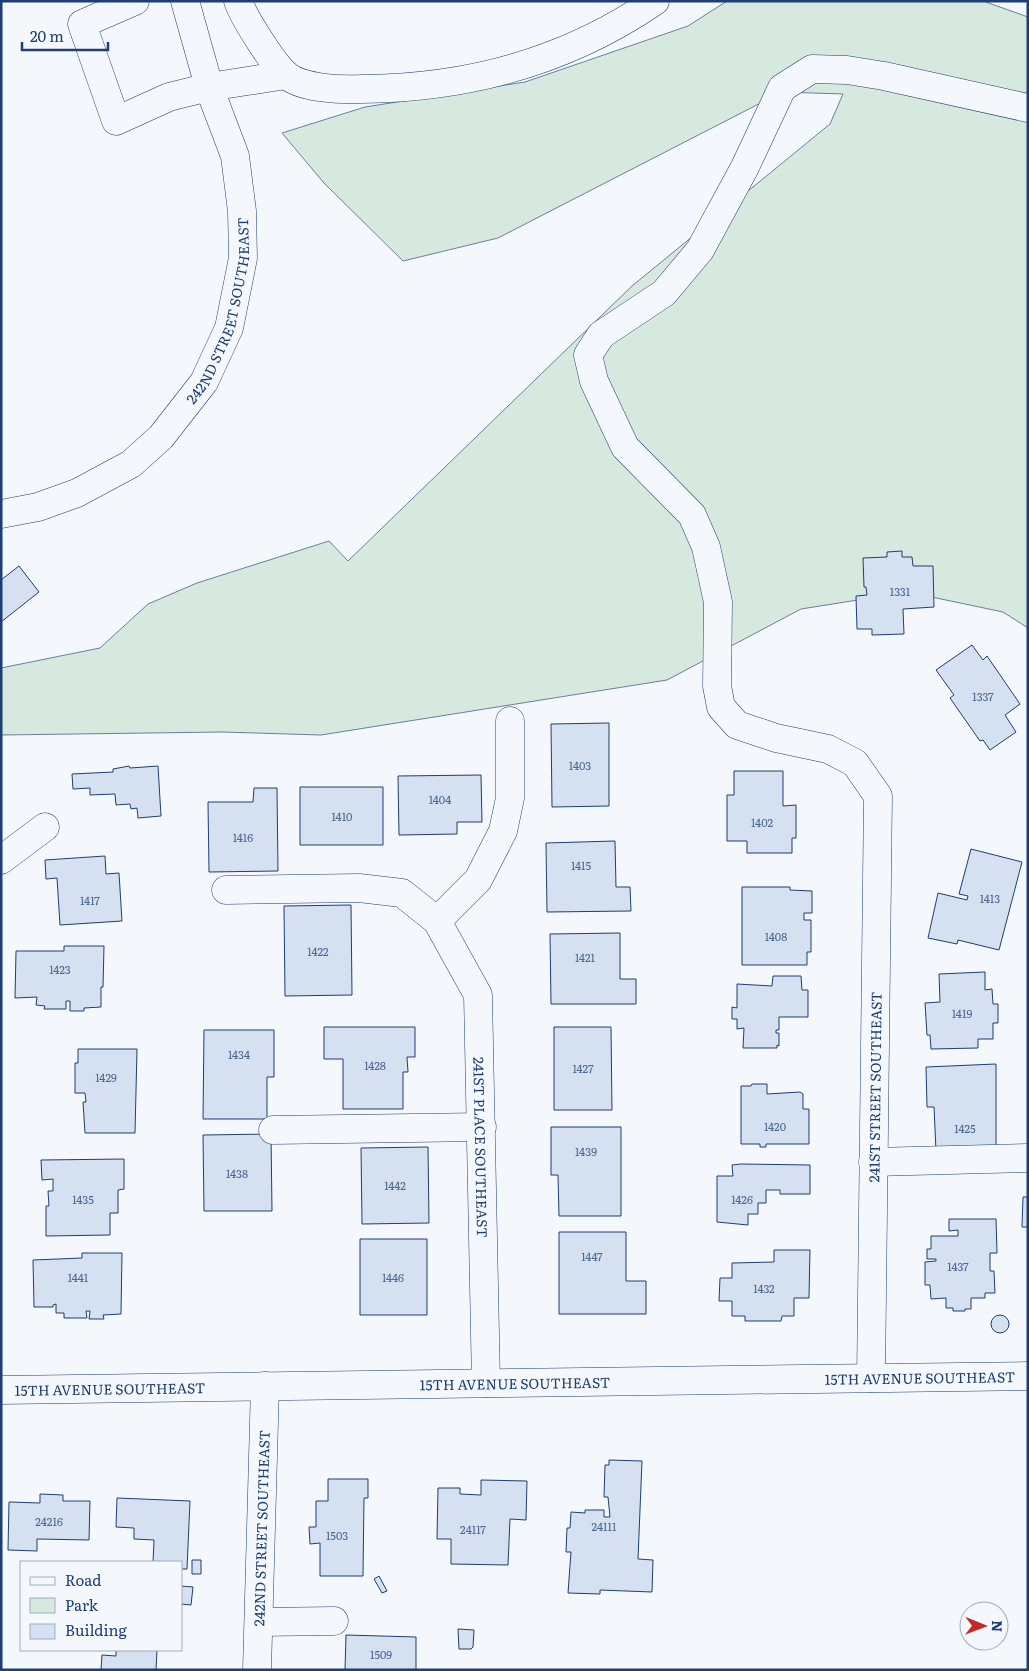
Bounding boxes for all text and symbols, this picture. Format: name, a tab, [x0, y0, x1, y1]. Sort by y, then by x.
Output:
scale bar	[22, 20, 109, 52]
text: 20 m	[30, 24, 64, 47]
street label: 242ND STREET SOUTHEAST	[181, 217, 253, 408]
house number: 1331	[890, 583, 911, 599]
house number: 1337	[972, 688, 994, 704]
house number: 1403	[569, 757, 591, 773]
house number: 1404	[429, 791, 451, 807]
house number: 1410	[332, 808, 352, 824]
house number: 1402	[751, 814, 773, 830]
house number: 1416	[233, 829, 253, 845]
house number: 1415	[571, 857, 591, 873]
house number: 1413	[980, 890, 1000, 906]
house number: 1417	[80, 892, 100, 908]
house number: 1408	[765, 928, 787, 944]
house number: 1422	[307, 943, 329, 959]
house number: 1421	[575, 949, 596, 965]
house number: 1423	[49, 961, 71, 977]
street label: 241ST STREET SOUTHEAST	[863, 991, 886, 1183]
house number: 1419	[952, 1005, 972, 1021]
house number: 1434	[228, 1046, 250, 1062]
house number: 1428	[364, 1057, 386, 1073]
street label: 241ST PLACE SOUTHEAST	[469, 1057, 493, 1238]
house number: 1427	[572, 1060, 594, 1076]
house number: 1429	[95, 1069, 117, 1085]
house number: 1420	[764, 1118, 786, 1134]
house number: 1425	[954, 1120, 976, 1136]
house number: 1439	[575, 1143, 597, 1159]
house number: 1438	[226, 1165, 248, 1181]
house number: 1442	[384, 1177, 406, 1193]
house number: 1435	[72, 1191, 94, 1207]
house number: 1426	[731, 1191, 753, 1207]
house number: 1447	[581, 1248, 603, 1264]
house number: 1437	[947, 1258, 969, 1274]
house number: 1441	[68, 1269, 89, 1285]
house number: 1446	[382, 1269, 404, 1285]
house number: 1432	[753, 1280, 775, 1296]
street label: 15TH AVENUE SOUTHEAST	[824, 1366, 1015, 1389]
street label: 15TH AVENUE SOUTHEAST	[419, 1372, 610, 1394]
street label: 15TH AVENUE SOUTHEAST	[15, 1377, 205, 1400]
street label: 242ND STREET SOUTHEAST	[248, 1430, 274, 1627]
house number: 24216	[35, 1513, 63, 1529]
house number: 24111	[591, 1518, 617, 1534]
house number: 24117	[460, 1521, 486, 1537]
house number: 1503	[326, 1527, 348, 1543]
legend	[20, 1561, 182, 1651]
text: Road	[65, 1568, 101, 1591]
text: Park	[65, 1593, 99, 1616]
north arrow	[959, 1601, 1009, 1651]
text: Building	[65, 1618, 127, 1641]
text: N	[988, 1620, 1008, 1633]
house number: 1509	[370, 1646, 392, 1662]

